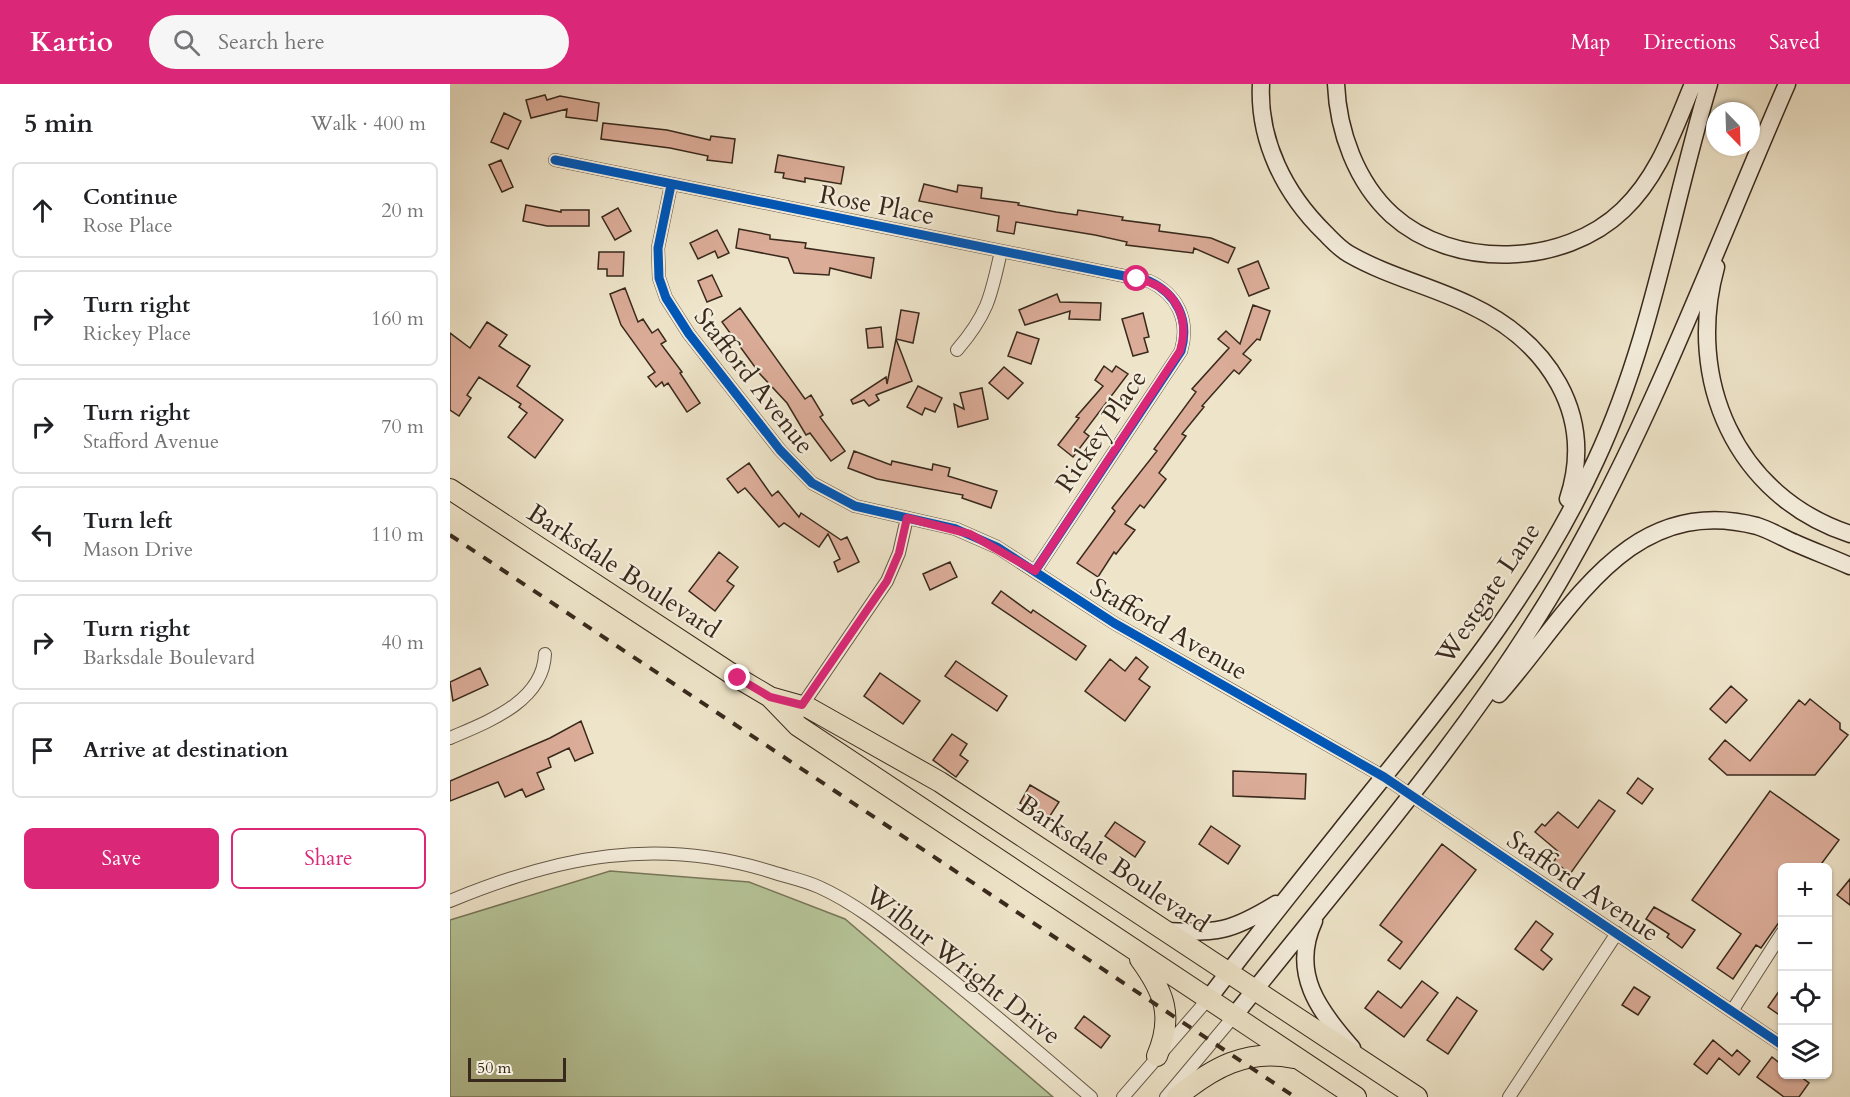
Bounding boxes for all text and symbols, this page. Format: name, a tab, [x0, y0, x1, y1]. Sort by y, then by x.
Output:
search box	[149, 15, 569, 69]
text: Kartio	[30, 23, 113, 61]
icon: search	[170, 26, 203, 59]
text: Search here	[218, 27, 325, 57]
text: Map	[1570, 28, 1610, 57]
text: Directions	[1643, 28, 1736, 57]
text: Saved	[1769, 28, 1820, 57]
north arrow	[1706, 102, 1760, 156]
text: 5 min	[24, 106, 93, 141]
text: Walk · 400 m	[311, 110, 426, 137]
street label: Rose Place	[817, 177, 937, 233]
text: Continue	[83, 182, 178, 212]
icon: ahead	[26, 194, 59, 227]
text: 20 m	[381, 197, 424, 224]
text: Rose Place	[83, 212, 173, 239]
route start	[1123, 265, 1149, 291]
text: Turn right	[83, 290, 190, 320]
street label: Stafford Avenue	[686, 301, 822, 461]
icon: right	[26, 302, 59, 335]
text: 160 m	[371, 305, 424, 332]
text: Rickey Place	[83, 320, 191, 347]
street label: Rickey Place	[1047, 363, 1155, 499]
text: Turn right	[83, 398, 190, 428]
icon: right	[26, 410, 59, 443]
text: 70 m	[381, 413, 424, 440]
text: Stafford Avenue	[83, 428, 219, 455]
street label: Barksdale Boulevard	[521, 495, 727, 647]
text: Turn left	[83, 506, 172, 536]
street label: Westgate Lane	[1427, 515, 1548, 672]
icon: left	[26, 518, 59, 551]
text: 110 m	[371, 521, 424, 548]
text: Mason Drive	[83, 536, 193, 563]
street label: Stafford Avenue	[1084, 570, 1254, 688]
text: Turn right	[83, 614, 190, 644]
icon: right	[26, 626, 59, 659]
text: 40 m	[381, 629, 424, 656]
text: Barksdale Boulevard	[83, 644, 255, 671]
route end	[724, 664, 750, 690]
icon: arrive	[26, 734, 59, 767]
text: Arrive at destination	[83, 735, 288, 765]
street label: Barksdale Boulevard	[1012, 787, 1217, 941]
street label: Stafford Avenue	[1500, 822, 1666, 950]
button: Save	[24, 828, 219, 889]
button: Share	[231, 828, 426, 889]
map controls	[1778, 863, 1832, 1079]
button: +	[1778, 863, 1832, 917]
street label: Wilbur Wright Drive	[857, 877, 1068, 1053]
button: −	[1778, 917, 1832, 971]
button: locate	[1778, 971, 1832, 1025]
button: layers	[1778, 1025, 1832, 1079]
scale bar	[468, 1055, 566, 1082]
text: 50 m	[477, 1057, 511, 1079]

